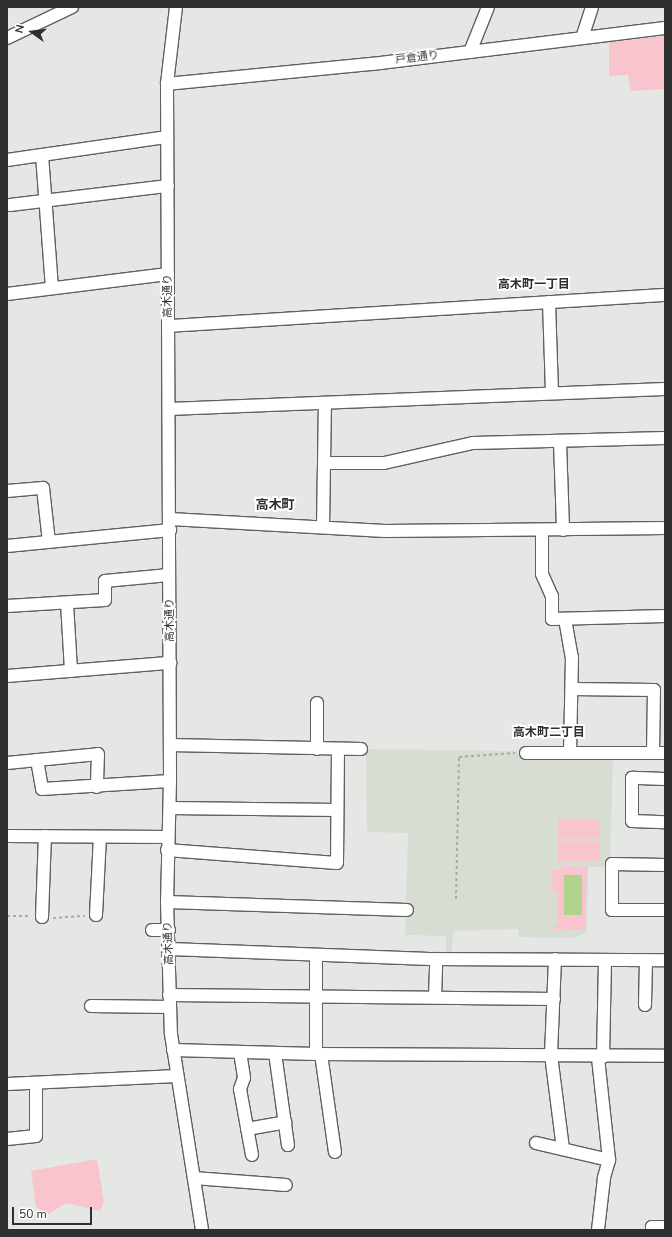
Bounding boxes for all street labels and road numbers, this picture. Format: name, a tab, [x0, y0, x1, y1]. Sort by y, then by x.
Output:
street label: 戸倉通り	[394, 49, 440, 67]
street label: 高木通り	[161, 274, 175, 318]
street label: 高木通り	[163, 598, 177, 642]
street label: 高木通り	[162, 921, 176, 965]

